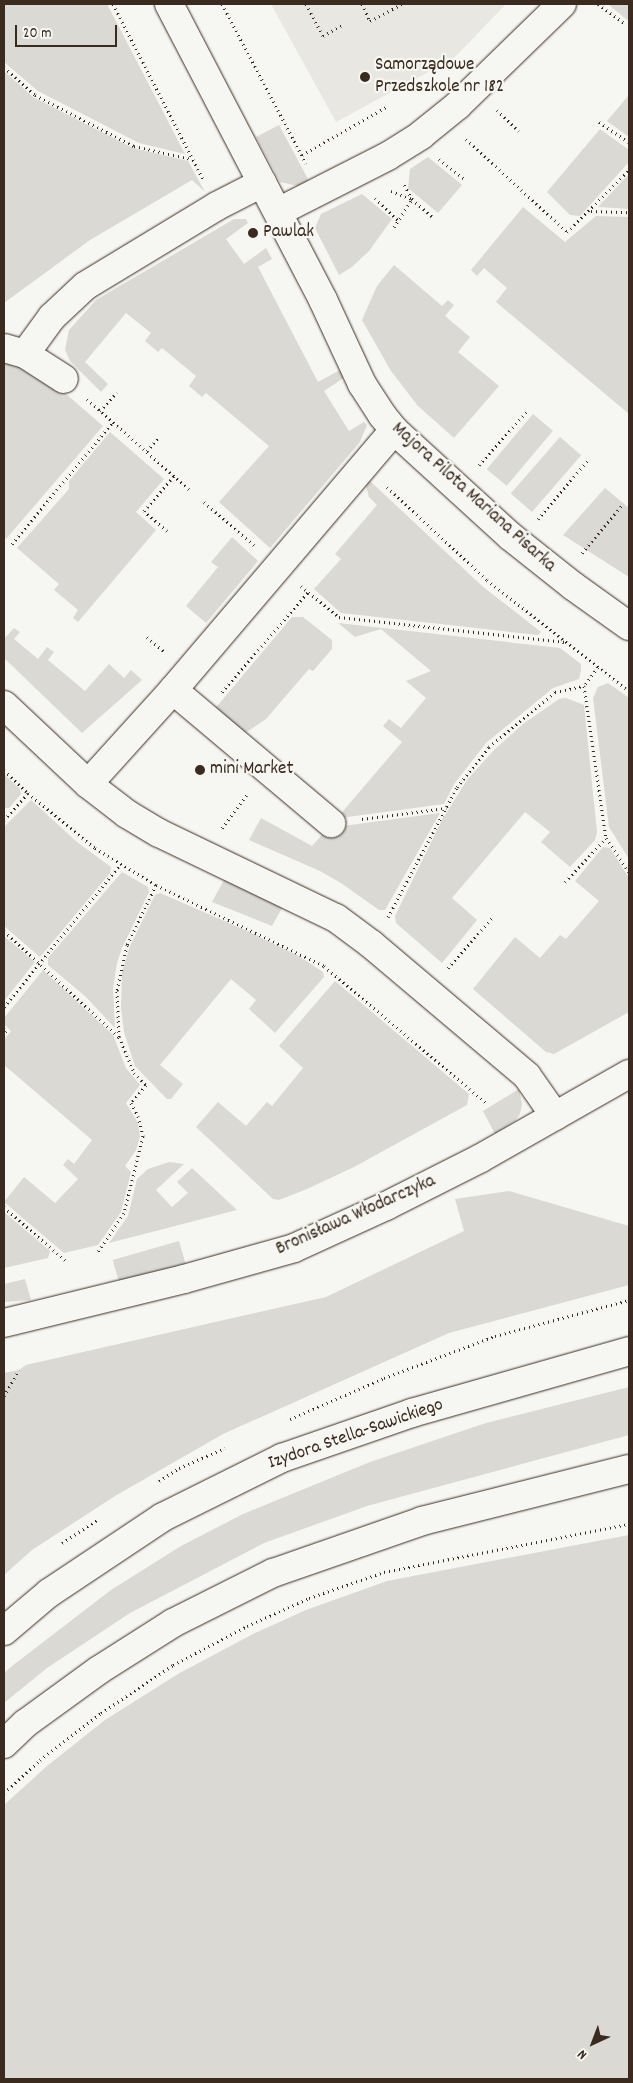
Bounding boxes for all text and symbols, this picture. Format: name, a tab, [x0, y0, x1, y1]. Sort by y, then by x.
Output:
scale bar	[18, 15, 120, 47]
text: 20 m	[23, 23, 51, 45]
place label: Samorządowe Przedszkole nr 182	[375, 55, 504, 99]
marker: Samorządowe Przedszkole nr 182	[359, 71, 371, 83]
place label: Pawlak	[263, 222, 314, 244]
marker: Pawlak	[247, 227, 259, 239]
street label: Majora Pilota Mariana Pisarka	[386, 418, 560, 578]
place label: mini Market	[210, 759, 293, 781]
marker: mini Market	[194, 764, 206, 776]
street label: Bronisława Włodarczyka	[273, 1171, 439, 1261]
street label: Izydora Stella-Sawickiego	[265, 1394, 447, 1476]
north arrow	[568, 2018, 618, 2068]
text: N	[573, 2044, 592, 2064]

